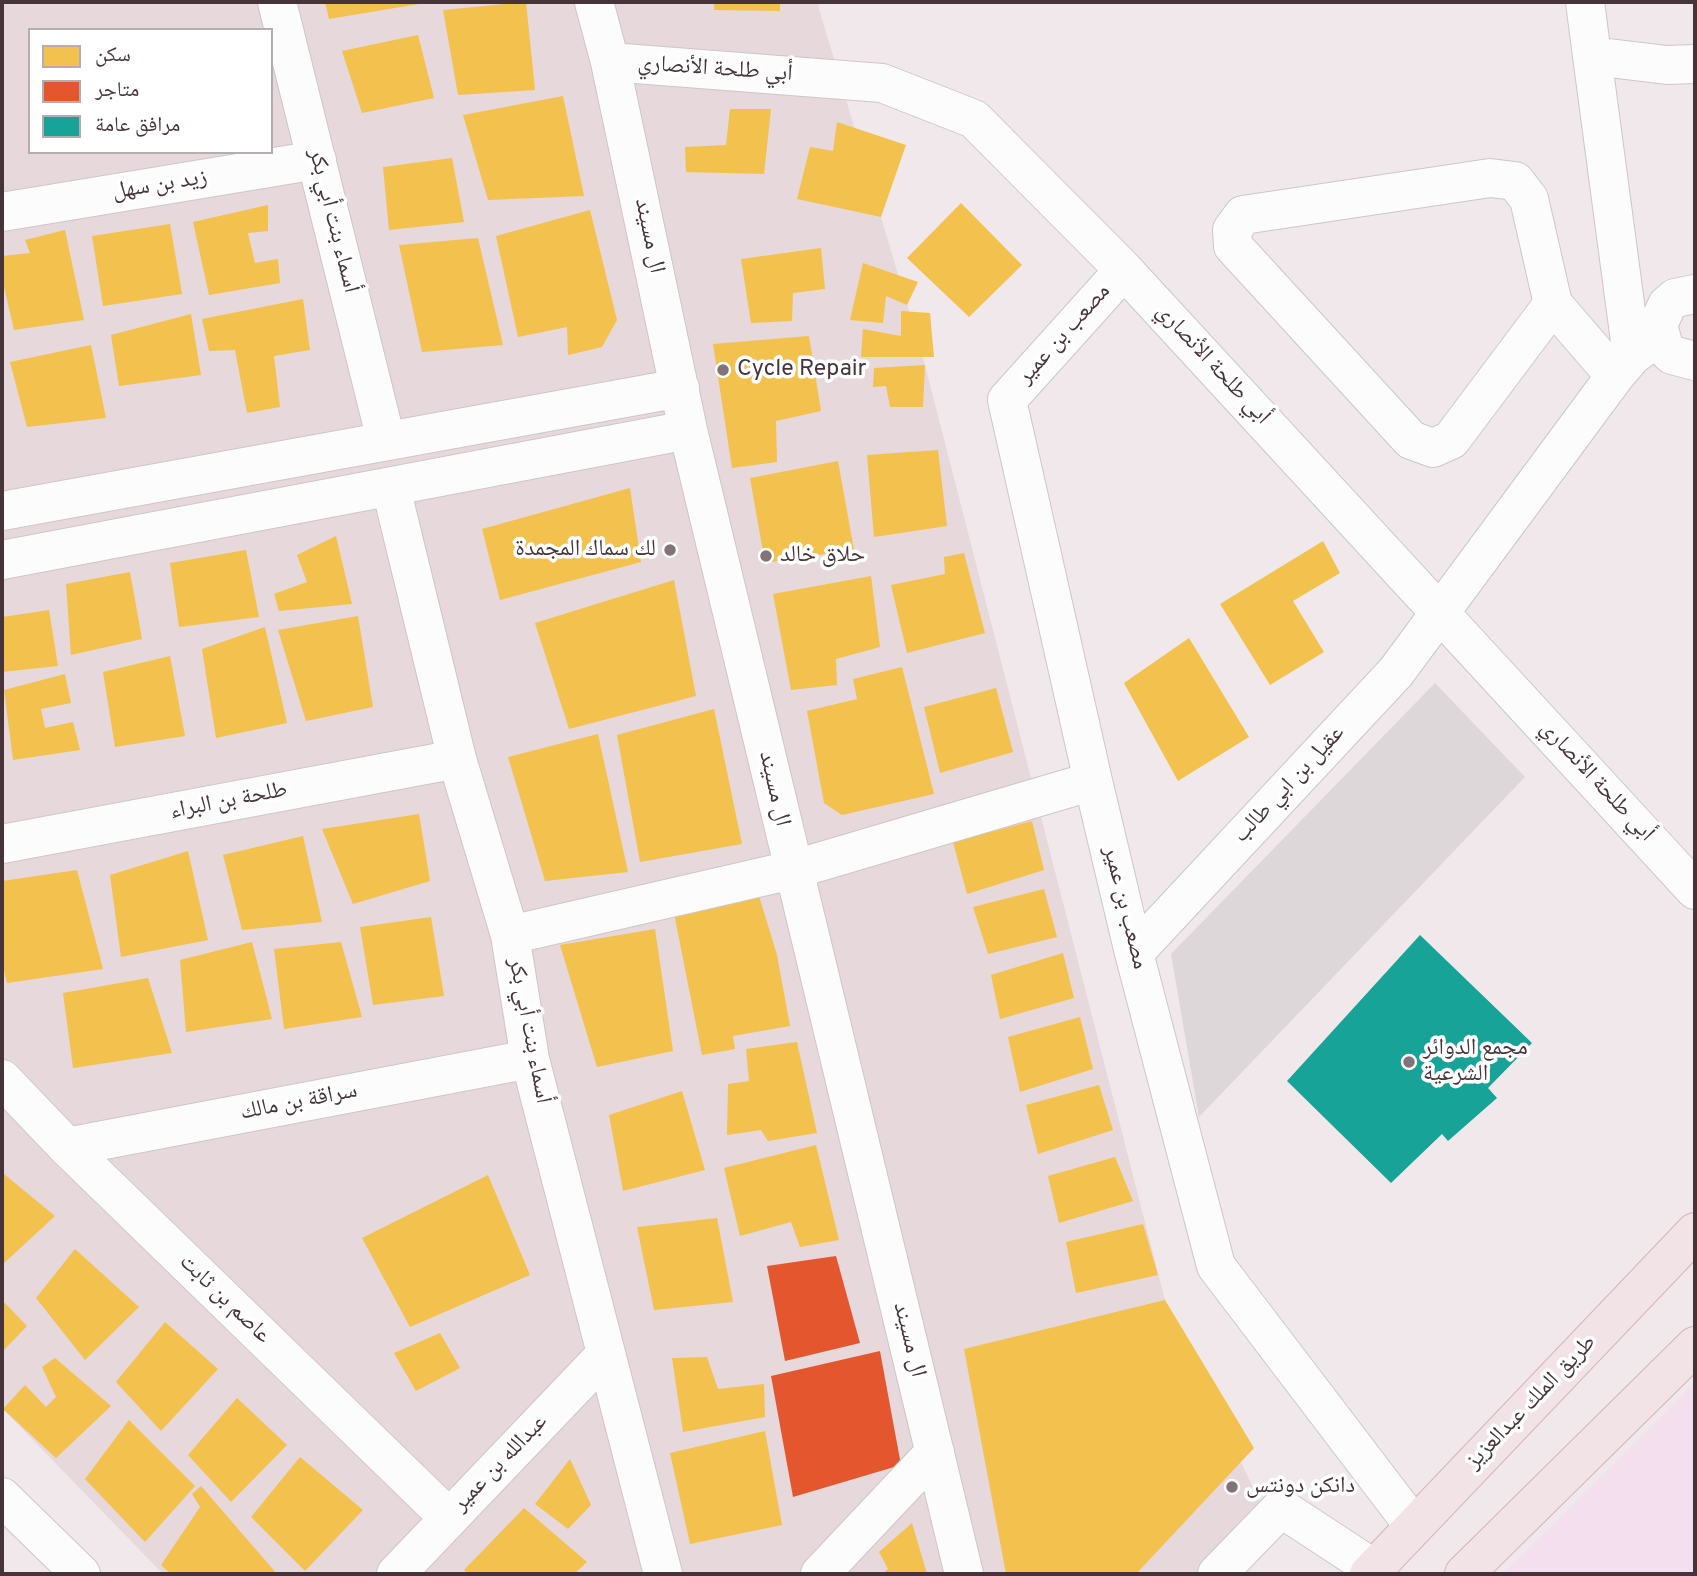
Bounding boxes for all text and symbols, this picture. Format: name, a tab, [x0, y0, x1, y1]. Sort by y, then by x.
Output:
legend	[28, 28, 273, 154]
text: سكن	[95, 42, 131, 69]
street label: أبي طلحة الأنصاري	[636, 51, 794, 89]
text: متاجر	[95, 77, 139, 104]
text: مرافق عامة	[95, 112, 180, 139]
street label: أسماء بنت أبي بكر	[301, 146, 363, 296]
street label: زيد بن سهل	[111, 165, 209, 207]
street label: ال مسيند	[627, 196, 669, 276]
street label: مصعب بن عمير	[1013, 279, 1117, 391]
street label: أبي طلحة الأنصاري	[1149, 299, 1275, 431]
place label: Cycle Repair	[737, 356, 867, 384]
marker: Cycle Repair	[715, 362, 731, 378]
place label: لك سماك المجمدة	[515, 536, 656, 564]
marker: لك سماك المجمدة	[662, 542, 678, 558]
place label: حلاق خالد	[780, 542, 865, 570]
marker: حلاق خالد	[758, 548, 774, 564]
street label: أبي طلحة الأنصاري	[1533, 716, 1659, 848]
street label: عقيل بن ابي طالب	[1229, 720, 1351, 850]
street label: ال مسيند	[751, 749, 795, 829]
street label: طلحة بن البراء	[168, 777, 290, 827]
street label: مصعب بن عمير	[1095, 844, 1153, 972]
street label: أسماء بنت أبي بكر	[500, 956, 556, 1106]
place label: مجمع الدوائر الشرعية	[1423, 1035, 1528, 1089]
marker: مجمع الدوائر الشرعية	[1401, 1054, 1417, 1070]
street label: سراقة بن مالك	[238, 1078, 360, 1128]
street label: عاصم بن ثابت	[172, 1249, 276, 1351]
street label: ال مسيند	[885, 1300, 931, 1380]
street label: طريق الملك عبدالعزيز	[1461, 1330, 1603, 1476]
street label: عبدالله بن عمير	[448, 1409, 554, 1519]
place label: دانكن دونتس	[1246, 1473, 1355, 1501]
marker: دانكن دونتس	[1224, 1479, 1240, 1495]

